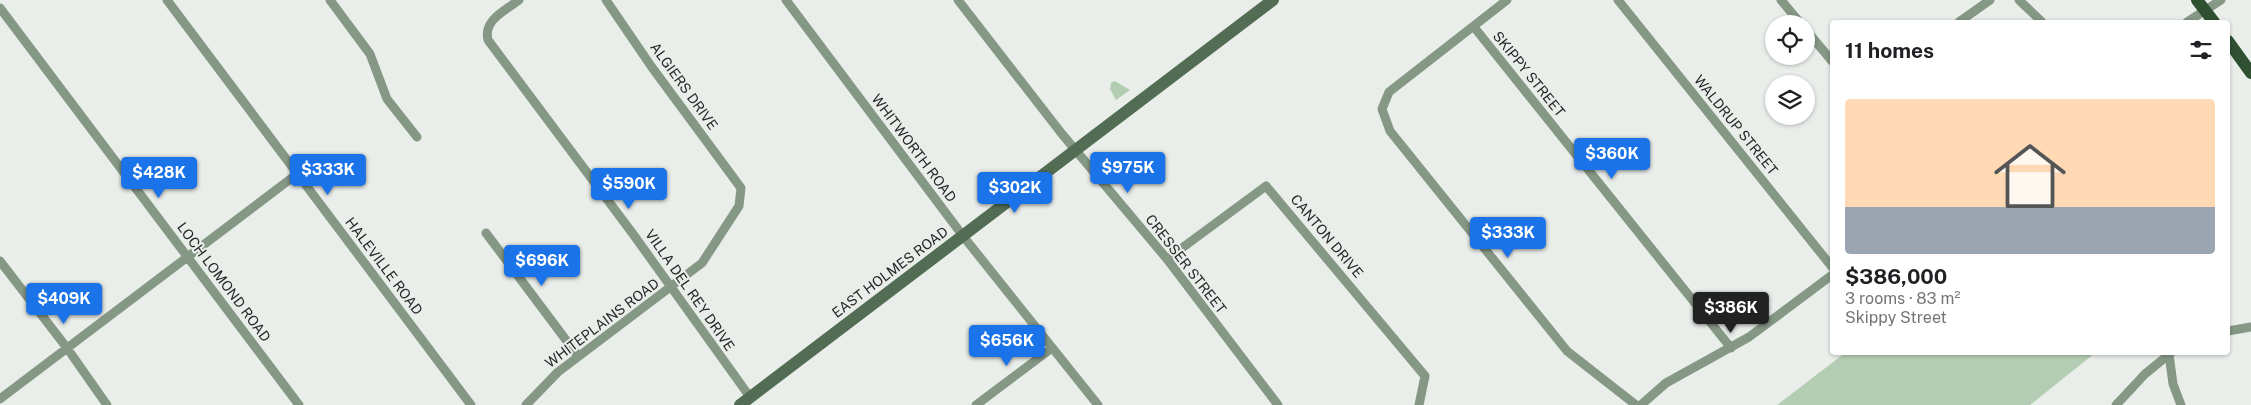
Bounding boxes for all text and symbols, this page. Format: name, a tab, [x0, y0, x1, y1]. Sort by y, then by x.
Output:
map controls	[1765, 15, 1815, 125]
button: locate	[1765, 15, 1815, 65]
street label: SKIPPY STREET	[1490, 28, 1568, 120]
icon: filters	[2187, 36, 2215, 64]
text: 11 homes	[1845, 38, 1934, 63]
street label: ALGIERS DRIVE	[647, 39, 721, 133]
street label: WALDRUP STREET	[1691, 72, 1781, 178]
button: layers	[1765, 75, 1815, 125]
street label: WHITWORTH ROAD	[868, 91, 960, 205]
icon: home	[1985, 131, 2075, 221]
pin: $360K	[1577, 138, 1647, 180]
text: $360K	[1585, 144, 1639, 163]
pin: $975K	[1093, 152, 1163, 194]
pin: $333K	[293, 154, 363, 196]
pin: $428K	[124, 156, 194, 199]
text: $975K	[1101, 158, 1155, 177]
text: $333K	[301, 160, 355, 179]
text: $428K	[132, 163, 186, 182]
pin: $590K	[594, 168, 664, 210]
pin: $302K	[980, 172, 1050, 214]
text: $590K	[602, 174, 656, 193]
text: $302K	[988, 178, 1042, 197]
street label: CANTON DRIVE	[1288, 191, 1366, 281]
street label: CRESSER STREET	[1142, 211, 1230, 317]
street label: HALEVILLE ROAD	[342, 214, 426, 318]
pin: $333K	[1473, 216, 1543, 259]
street label: LOCH LOMOND ROAD	[174, 219, 274, 345]
street label: EAST HOLMES ROAD	[829, 223, 951, 321]
text: $333K	[1481, 223, 1535, 242]
street label: VILLA DEL REY DRIVE	[642, 226, 738, 354]
pin: $696K	[507, 244, 577, 287]
text: $696K	[515, 251, 569, 270]
text: $386,000	[1845, 264, 1947, 289]
street label: WHITEPLAINS ROAD	[542, 275, 662, 371]
pin: $409K	[29, 282, 99, 325]
text: $409K	[37, 289, 91, 308]
text: 3 rooms · 83 m²	[1845, 289, 1960, 308]
pin: $386K	[1696, 292, 1766, 334]
text: $386K	[1704, 298, 1758, 317]
text: Skippy Street	[1845, 308, 1947, 327]
pin: $656K	[972, 324, 1042, 367]
text: $656K	[980, 331, 1034, 350]

